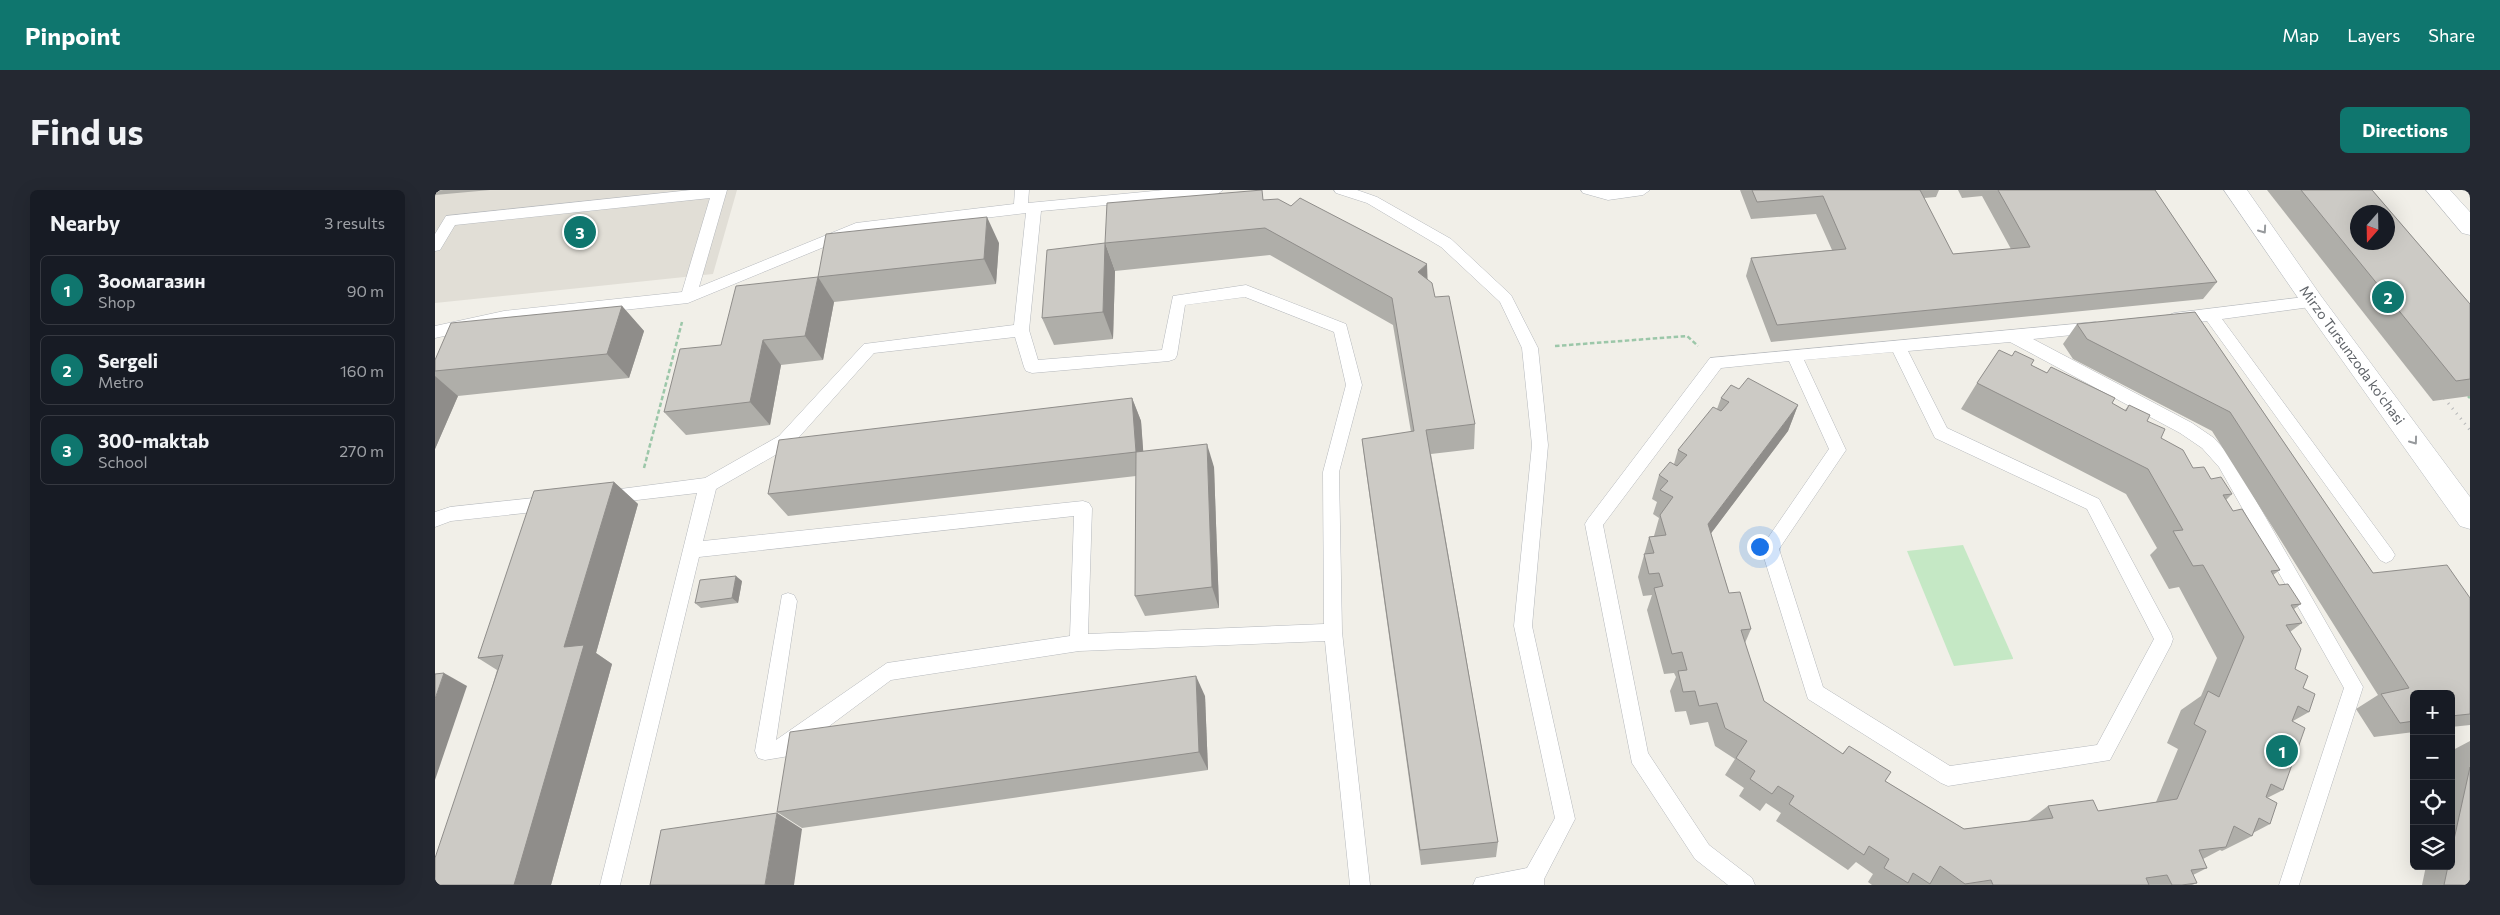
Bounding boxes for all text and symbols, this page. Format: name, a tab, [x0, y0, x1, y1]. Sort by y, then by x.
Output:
text: Pinpoint	[25, 21, 120, 50]
text: Map	[2282, 24, 2319, 46]
text: Layers	[2347, 24, 2400, 46]
text: Share	[2428, 24, 2475, 46]
button: Directions	[2340, 107, 2470, 153]
text: Find us	[30, 109, 144, 152]
north arrow	[2350, 205, 2395, 250]
text: Nearby	[50, 210, 120, 235]
text: 3 results	[324, 213, 385, 232]
pin: 3	[564, 213, 596, 251]
one-way arrow	[2257, 224, 2266, 234]
text: Зоомагазин	[98, 269, 205, 292]
pin: 2	[2372, 278, 2404, 316]
text: 1	[63, 281, 71, 300]
text: 90 m	[347, 281, 384, 300]
street label: Mirzo Tursunzoda ko'chasi	[2296, 282, 2409, 428]
text: Shop	[98, 292, 136, 311]
text: Sergeli	[98, 349, 158, 372]
text: 2	[62, 361, 72, 380]
text: 160 m	[340, 361, 384, 380]
text: Metro	[98, 372, 144, 391]
text: 300-maktab	[98, 429, 209, 452]
one-way arrow	[2408, 435, 2417, 445]
text: 3	[62, 441, 72, 460]
text: 270 m	[339, 441, 384, 460]
text: School	[98, 452, 148, 471]
your location	[1747, 534, 1773, 560]
map controls	[2410, 690, 2455, 870]
button: +	[2410, 690, 2455, 735]
pin: 1	[2266, 732, 2298, 770]
button: −	[2410, 735, 2455, 780]
button: locate	[2410, 780, 2455, 825]
button: layers	[2410, 825, 2455, 870]

